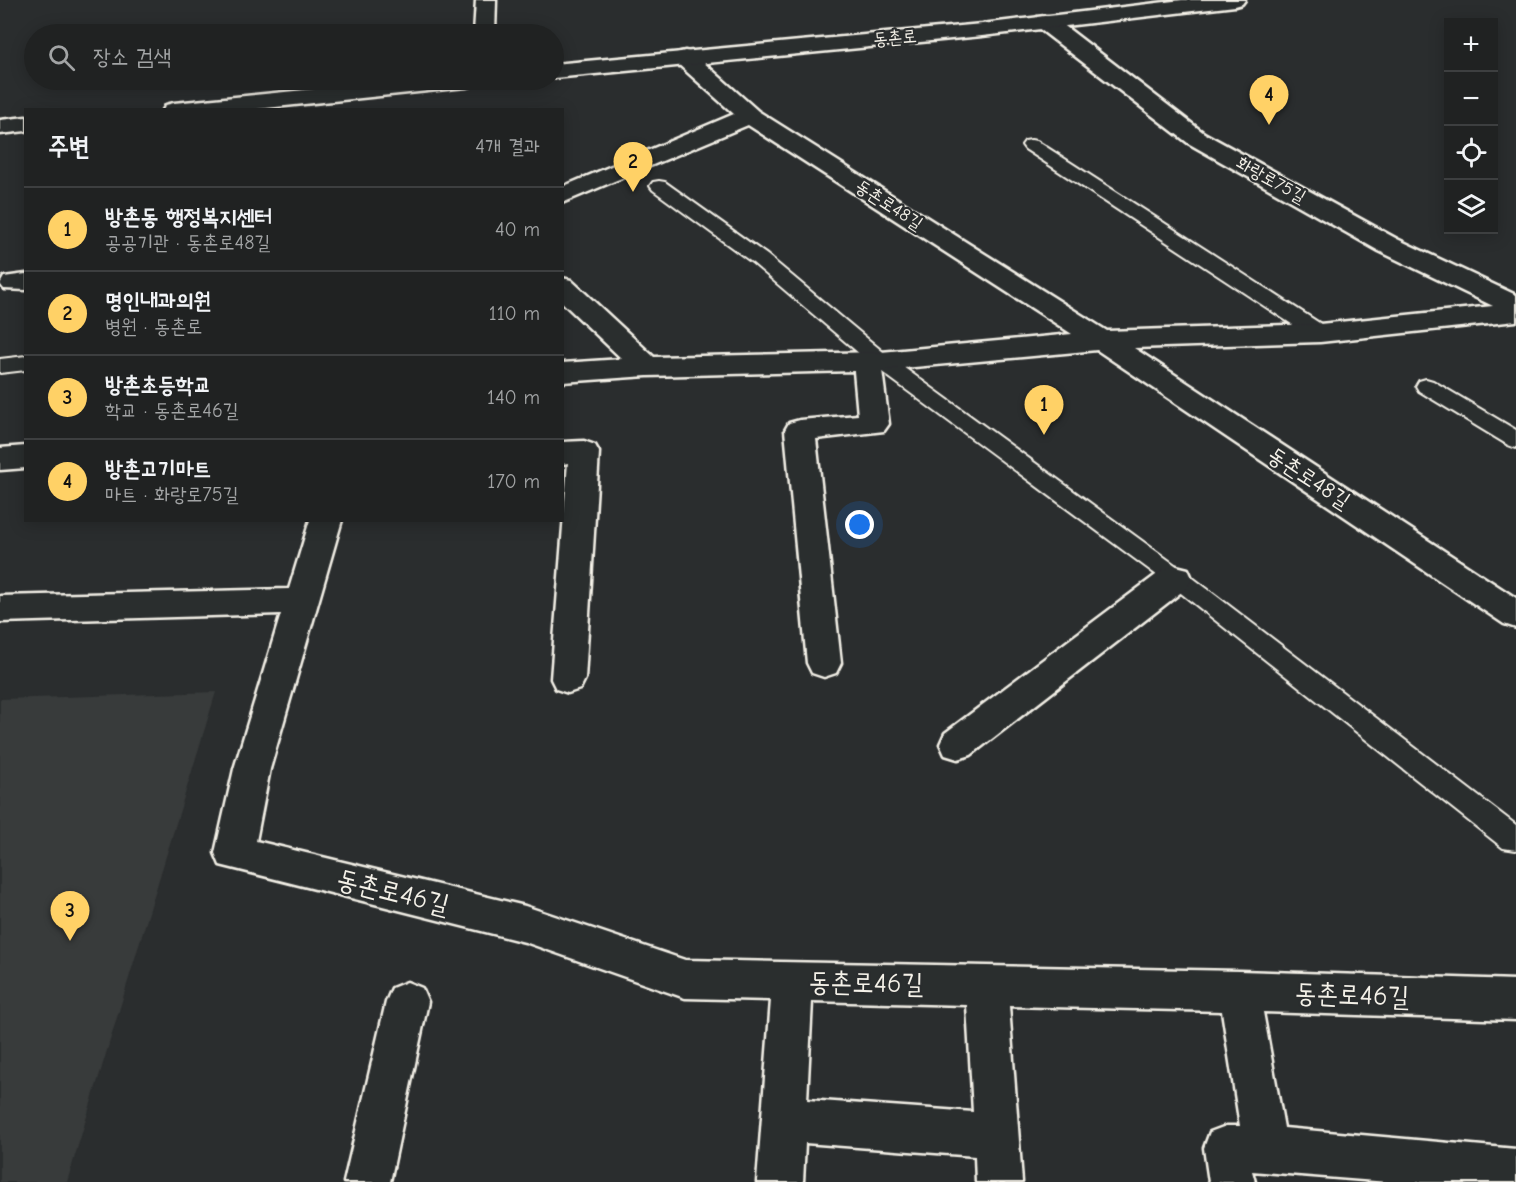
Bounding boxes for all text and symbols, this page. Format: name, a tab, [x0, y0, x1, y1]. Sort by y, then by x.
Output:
map controls	[1444, 18, 1498, 234]
button: +	[1444, 18, 1498, 72]
search box	[24, 24, 564, 90]
street label: 동촌로	[872, 26, 918, 50]
icon: search	[45, 41, 78, 74]
text: 장소 검색	[93, 44, 171, 70]
button: −	[1444, 72, 1498, 126]
pin: 4	[1250, 76, 1288, 125]
button: locate	[1444, 126, 1498, 180]
text: 주변	[48, 132, 90, 162]
text: 4개 결과	[475, 135, 540, 158]
pin: 2	[614, 142, 652, 192]
street label: 화랑로75길	[1233, 152, 1310, 208]
street label: 동촌로48길	[851, 176, 927, 235]
button: layers	[1444, 180, 1498, 234]
text: 방촌동 행정복지센터	[105, 204, 272, 230]
text: 1	[64, 218, 71, 241]
text: 40 m	[495, 218, 540, 241]
text: 공공기관 · 동촌로48길	[105, 231, 271, 254]
text: 명인내과의원	[105, 288, 211, 314]
text: 2	[63, 302, 72, 325]
text: 110 m	[489, 302, 540, 325]
text: 병원 · 동촌로	[105, 315, 202, 338]
text: 방촌초등학교	[105, 372, 211, 398]
text: 3	[63, 386, 72, 409]
text: 140 m	[487, 386, 540, 409]
pin: 1	[1024, 386, 1064, 435]
text: 학교 · 동촌로46길	[105, 399, 239, 422]
street label: 동촌로48길	[1263, 442, 1355, 514]
text: 방촌고기마트	[105, 456, 211, 482]
text: 4	[63, 470, 72, 493]
text: 170 m	[487, 470, 540, 493]
text: 마트 · 화랑로75길	[105, 483, 239, 506]
your location	[845, 510, 874, 539]
street label: 동촌로46길	[334, 863, 453, 921]
pin: 3	[50, 892, 90, 941]
street label: 동촌로46길	[808, 967, 924, 1000]
street label: 동촌로46길	[1294, 978, 1410, 1012]

